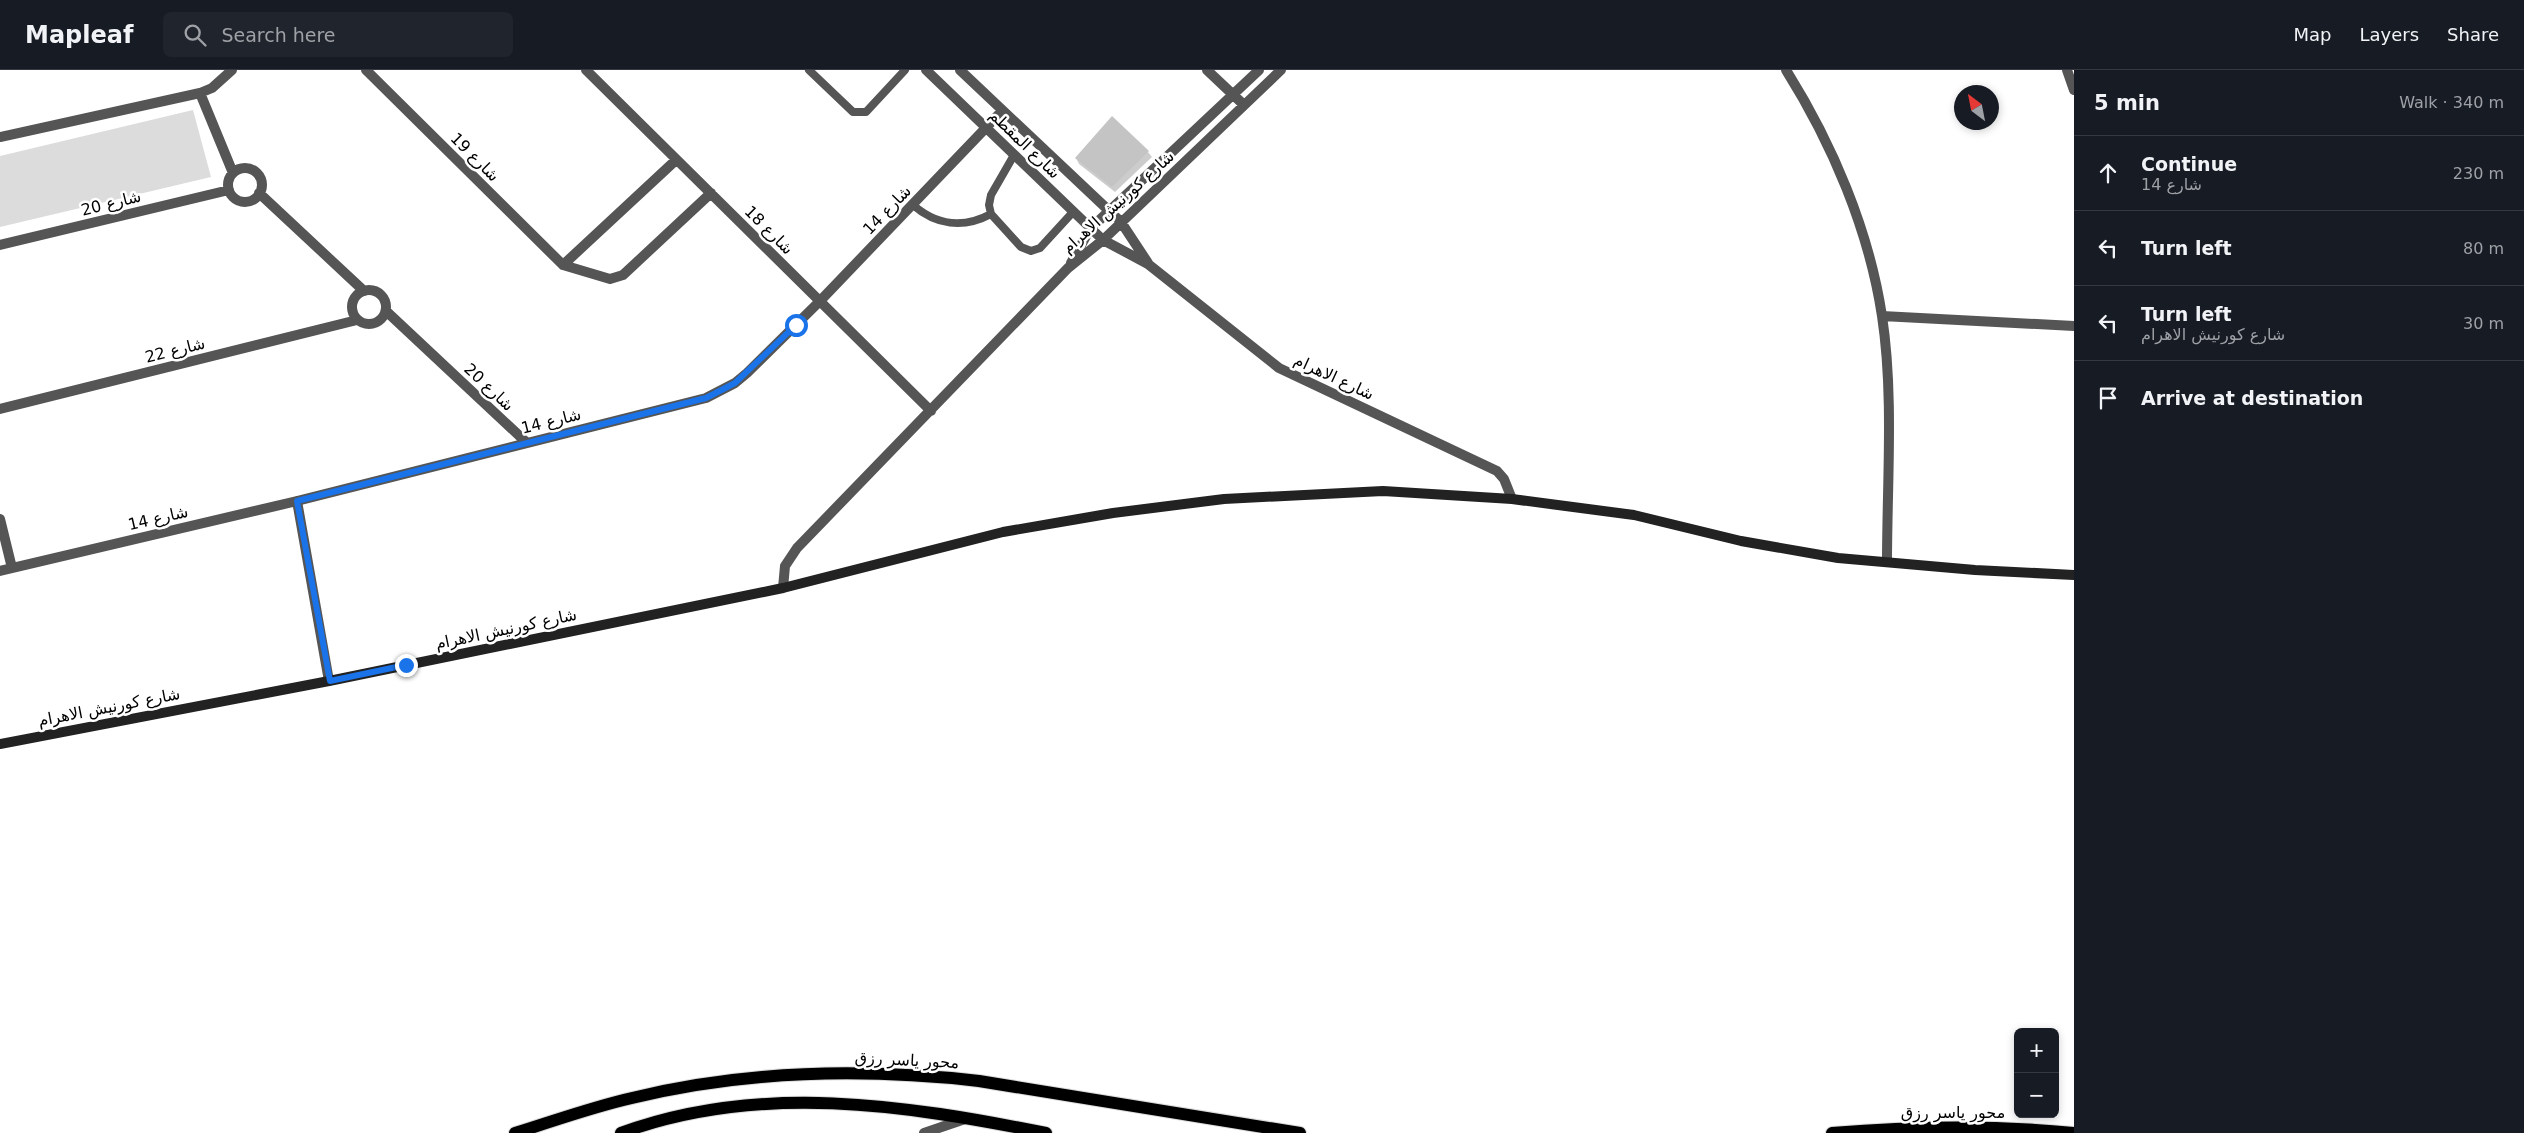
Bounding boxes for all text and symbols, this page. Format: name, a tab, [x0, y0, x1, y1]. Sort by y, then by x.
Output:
search box	[163, 12, 513, 57]
text: Mapleaf	[25, 21, 133, 49]
icon: search	[181, 21, 209, 49]
text: Search here	[221, 24, 336, 46]
text: Map	[2293, 24, 2331, 45]
text: Layers	[2359, 24, 2419, 45]
text: Share	[2447, 24, 2499, 45]
north arrow	[1954, 85, 1999, 130]
text: 5 min	[2094, 91, 2160, 115]
text: Walk · 340 m	[2399, 93, 2504, 112]
street label: شارع المقطم	[985, 106, 1064, 183]
street label: شارع 19	[446, 129, 503, 186]
street label: شارع كورنيش الاهرام	[1058, 147, 1179, 258]
text: Continue	[2141, 153, 2237, 175]
icon: ahead	[2094, 159, 2122, 187]
text: 230 m	[2453, 164, 2504, 183]
text: شارع 14	[2141, 175, 2202, 194]
street label: شارع 14	[859, 181, 916, 239]
street label: شارع 20	[79, 186, 143, 221]
street label: شارع 18	[740, 202, 797, 259]
icon: left	[2094, 234, 2122, 262]
text: Turn left	[2141, 237, 2232, 259]
text: 80 m	[2463, 239, 2504, 258]
text: Turn left	[2141, 303, 2232, 325]
icon: left	[2094, 309, 2122, 337]
route start	[785, 314, 808, 337]
text: 30 m	[2463, 314, 2504, 333]
text: شارع كورنيش الاهرام	[2141, 325, 2285, 344]
street label: شارع 22	[143, 333, 207, 368]
street label: شارع الاهرام	[1291, 350, 1377, 405]
street label: شارع 20	[460, 359, 518, 415]
icon: arrive	[2094, 384, 2122, 412]
text: Arrive at destination	[2141, 387, 2363, 409]
street label: شارع 14	[519, 404, 583, 439]
street label: شارع 14	[126, 502, 190, 535]
street label: شارع كورنيش الاهرام	[433, 605, 579, 654]
route end	[395, 654, 418, 677]
street label: شارع كورنيش الاهرام	[36, 684, 182, 731]
map controls	[2014, 1028, 2059, 1118]
button: +	[2014, 1028, 2059, 1073]
street label: محور ياسر رزق	[854, 1048, 960, 1073]
button: −	[2014, 1073, 2059, 1118]
street label: محور ياسر رزق	[1901, 1103, 2005, 1123]

